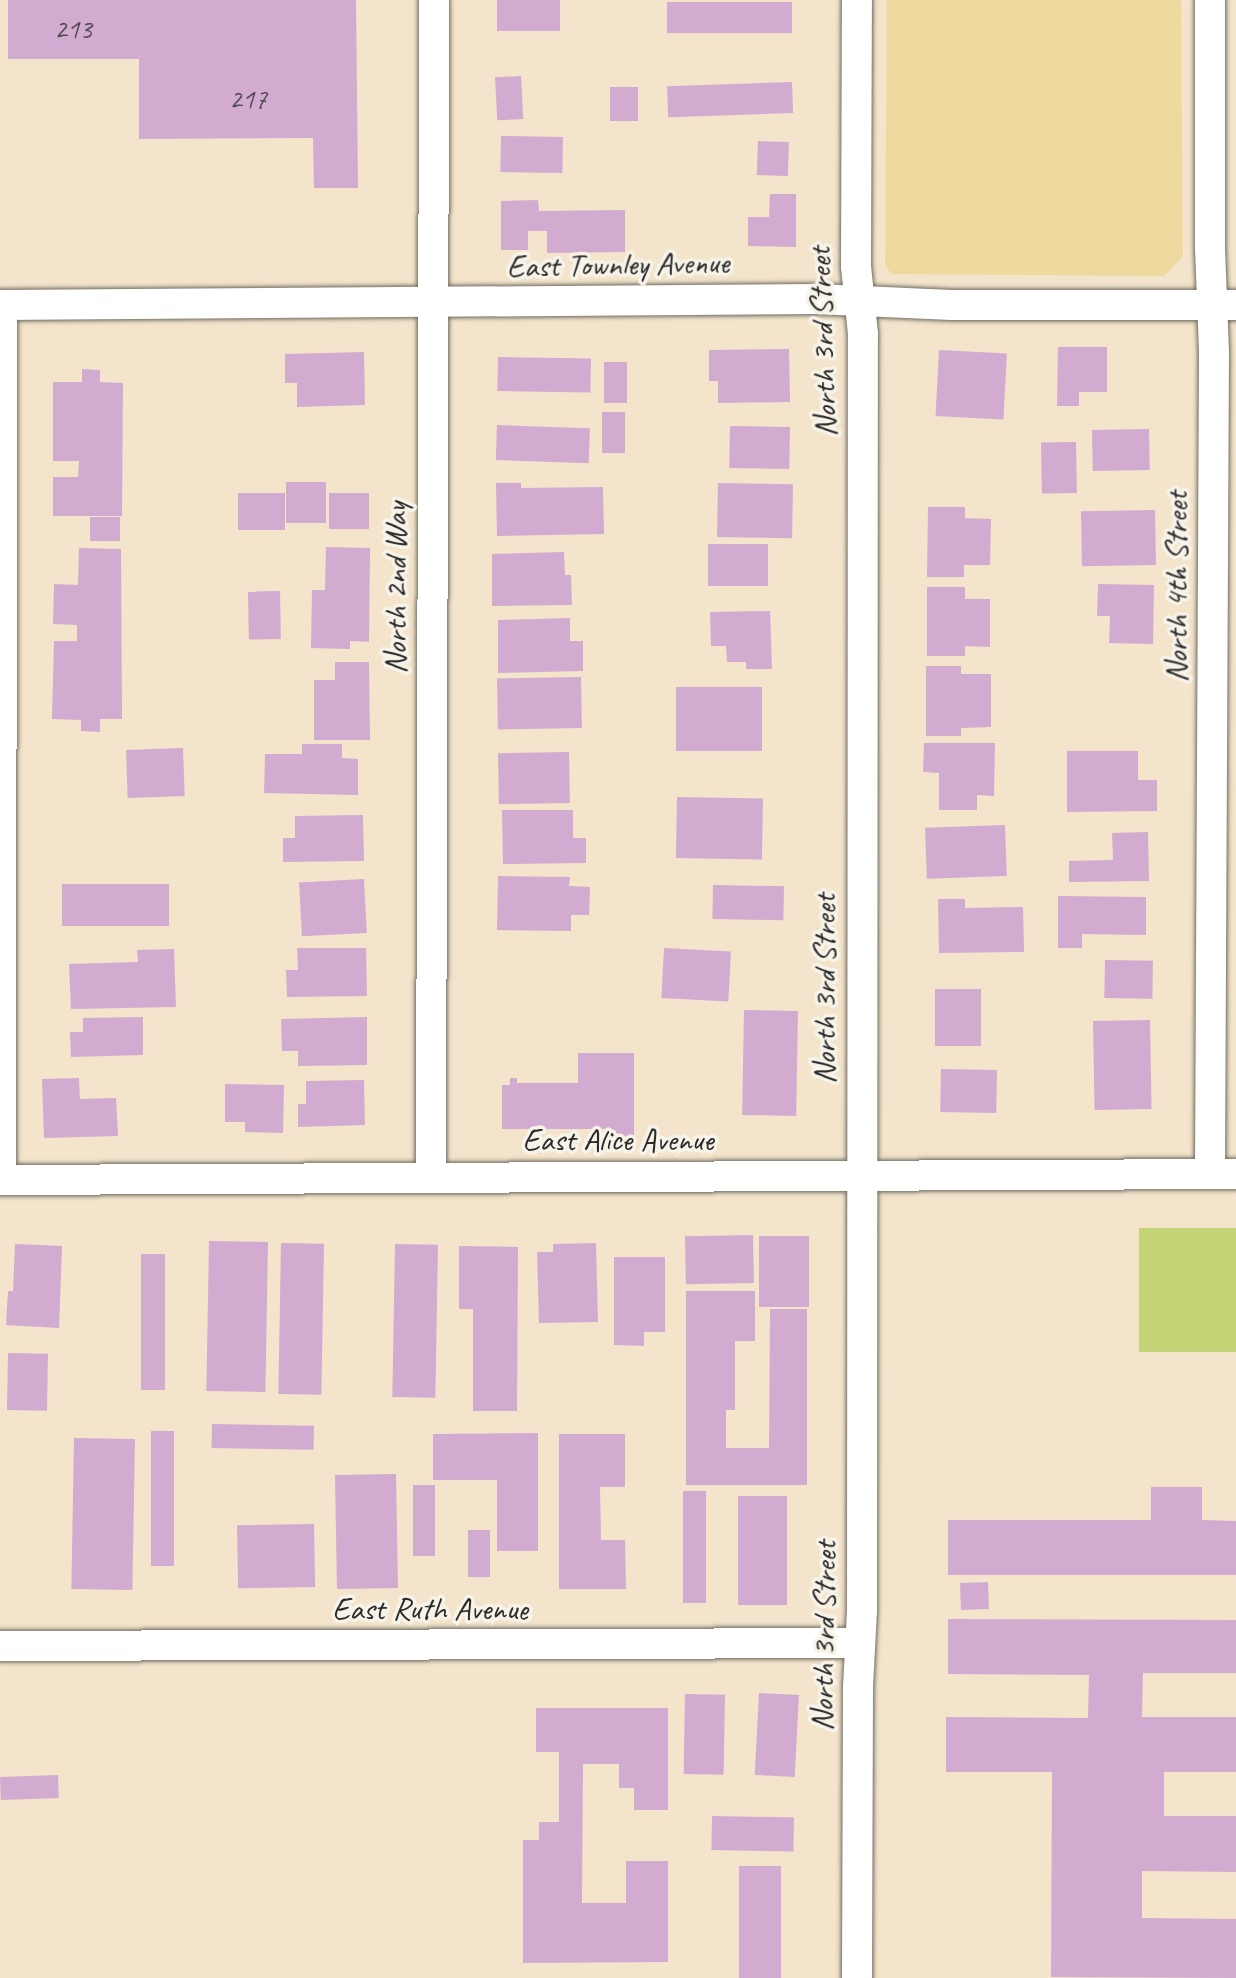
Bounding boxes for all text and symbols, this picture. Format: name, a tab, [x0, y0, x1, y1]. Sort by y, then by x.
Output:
house number: 213	[54, 12, 92, 46]
house number: 217	[229, 82, 267, 116]
street label: East Townley Avenue	[507, 244, 729, 286]
street label: North 3rd Street	[800, 246, 846, 438]
street label: North 4th Street	[1158, 491, 1196, 683]
street label: North 2nd Way	[377, 502, 415, 674]
street label: North 3rd Street	[806, 894, 844, 1084]
street label: East Alice Avenue	[523, 1121, 713, 1159]
street label: North 3rd Street	[803, 1540, 845, 1732]
street label: East Ruth Avenue	[333, 1590, 527, 1628]

